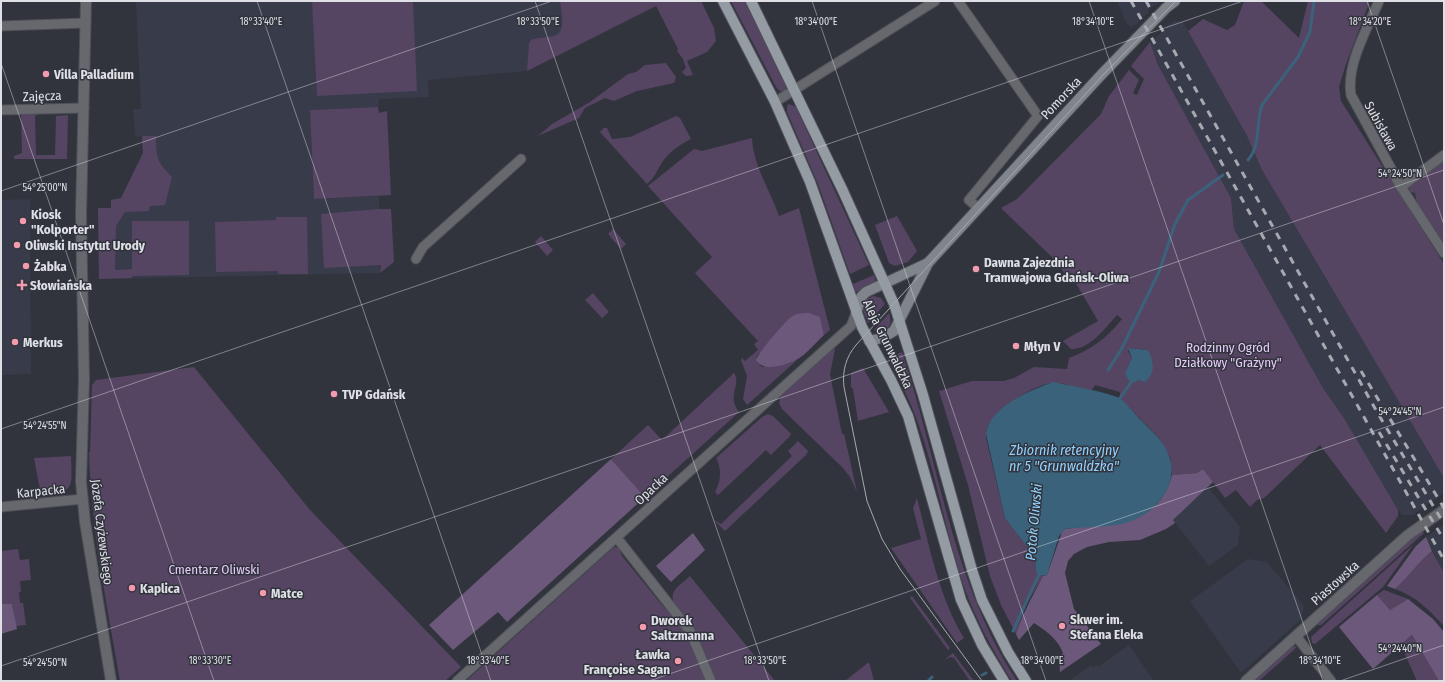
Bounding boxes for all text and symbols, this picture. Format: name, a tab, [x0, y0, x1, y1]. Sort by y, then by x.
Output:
text: 18°33'40"E	[240, 16, 283, 28]
text: 18°33'50"E	[517, 16, 560, 28]
text: 18°34'00"E	[794, 16, 838, 28]
text: 18°34'10"E	[1072, 16, 1114, 28]
text: 18°34'20"E	[1349, 16, 1392, 28]
place label: Villa Palladium	[53, 67, 134, 82]
marker: Villa Palladium	[41, 69, 51, 79]
street label: Pomorska	[1038, 74, 1084, 122]
street label: Zajęcza	[22, 88, 62, 104]
street label: Subisława	[1361, 99, 1401, 153]
text: 54°24'50"N	[1378, 168, 1422, 180]
text: 54°25'00"N	[23, 182, 67, 194]
place label: Kiosk "Kolporter"	[31, 207, 94, 237]
marker: Kiosk "Kolporter"	[18, 216, 28, 226]
place label: Oliwski Instytut Urody	[25, 238, 146, 253]
marker: Oliwski Instytut Urody	[12, 240, 22, 250]
place label: Dawna Zajezdnia Tramwajowa Gdańsk-Oliwa	[984, 255, 1130, 285]
place label: Żabka	[34, 259, 67, 274]
marker: Żabka	[21, 261, 31, 271]
marker: Dawna Zajezdnia Tramwajowa Gdańsk-Oliwa	[971, 264, 981, 274]
place label: Słowiańska	[30, 278, 92, 293]
marker: Słowiańska	[17, 280, 27, 290]
street label: Aleja Grunwaldzka	[860, 297, 916, 391]
place label: Merkus	[23, 335, 63, 350]
marker: Merkus	[10, 337, 20, 347]
place label: Młyn V	[1024, 339, 1060, 354]
park label: Rodzinny Ogród Działkowy "Grażyny"	[1174, 340, 1282, 370]
marker: Młyn V	[1011, 341, 1021, 351]
place label: TVP Gdańsk	[342, 387, 406, 402]
marker: TVP Gdańsk	[329, 389, 339, 399]
text: 54°24'45"N	[1378, 406, 1422, 418]
text: 54°24'55"N	[23, 420, 67, 432]
water label: Zbiornik retencyjny nr 5 "Grunwaldzka"	[1008, 442, 1120, 475]
street label: Opacka	[632, 470, 670, 508]
street label: Józefa Czyżewskiego	[88, 478, 116, 586]
street label: Karpacka	[16, 481, 66, 501]
water label: Potok Oliwski	[1022, 482, 1046, 561]
street label: Piastowska	[1308, 558, 1362, 608]
park label: Cmentarz Oliwski	[168, 562, 260, 577]
place label: Kaplica	[140, 581, 180, 596]
marker: Kaplica	[127, 583, 137, 593]
place label: Matce	[271, 586, 304, 601]
marker: Matce	[258, 588, 268, 598]
place label: Skwer im. Stefana Eleka	[1070, 612, 1144, 642]
place label: Dworek Saltzmanna	[651, 613, 715, 643]
marker: Skwer im. Stefana Eleka	[1057, 621, 1067, 631]
marker: Dworek Saltzmanna	[638, 622, 648, 632]
text: 54°24'40"N	[1378, 643, 1422, 655]
place label: Ławka Françoise Sagan	[584, 647, 671, 678]
text: 18°33'30"E	[189, 655, 232, 667]
text: 18°33'40"E	[467, 655, 510, 667]
text: 18°33'50"E	[744, 655, 787, 667]
text: 18°34'00"E	[1020, 655, 1064, 667]
text: 18°34'10"E	[1299, 655, 1341, 667]
marker: Ławka Françoise Sagan	[673, 656, 683, 666]
text: 54°24'50"N	[23, 657, 67, 669]

